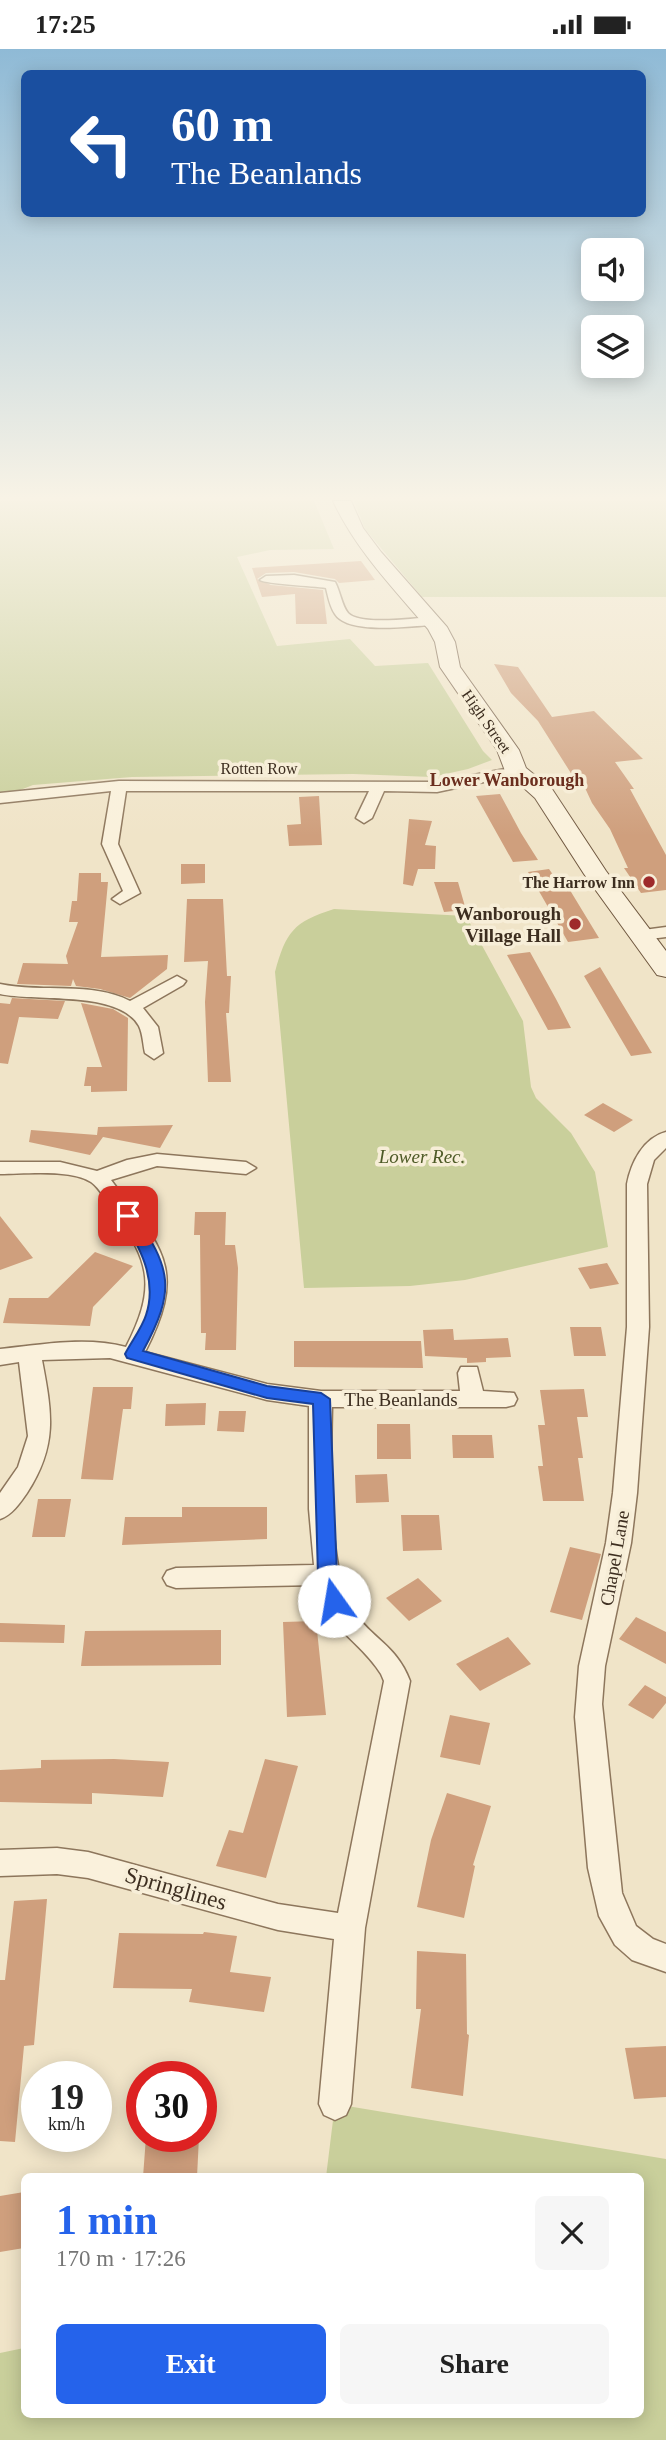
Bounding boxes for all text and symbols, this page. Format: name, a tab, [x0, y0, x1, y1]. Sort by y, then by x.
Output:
text: 17:25	[35, 10, 96, 39]
text: 60 m	[171, 97, 273, 152]
icon: left	[56, 98, 147, 189]
text: The Beanlands	[171, 155, 362, 191]
map controls	[581, 238, 644, 378]
button: sound	[581, 238, 644, 301]
button: layers	[581, 315, 644, 378]
street label: High Street	[458, 686, 515, 757]
street label: Rotten Row	[221, 760, 298, 777]
district label: Lower Wanborough	[430, 770, 584, 790]
place label: The Harrow Inn	[522, 874, 635, 891]
marker: The Harrow Inn	[641, 874, 657, 890]
place label: Wanborough Village Hall	[455, 903, 561, 946]
marker: Wanborough Village Hall	[567, 916, 583, 932]
park label: Lower Rec.	[378, 1146, 465, 1167]
pin	[98, 1186, 158, 1246]
icon: arrive	[109, 1197, 147, 1235]
street label: The Beanlands	[344, 1389, 458, 1410]
street label: Chapel Lane	[596, 1509, 633, 1607]
position arrow	[297, 1564, 371, 1638]
street label: Springlines	[122, 1862, 230, 1915]
speed limit sign: 30	[126, 2061, 217, 2152]
text: 19	[49, 2078, 84, 2117]
text: km/h	[48, 2114, 85, 2134]
button: close	[535, 2196, 609, 2270]
text: 1 min	[56, 2197, 158, 2243]
text: 170 m · 17:26	[56, 2246, 186, 2271]
button: Exit	[56, 2324, 326, 2404]
button: Share	[340, 2324, 609, 2404]

